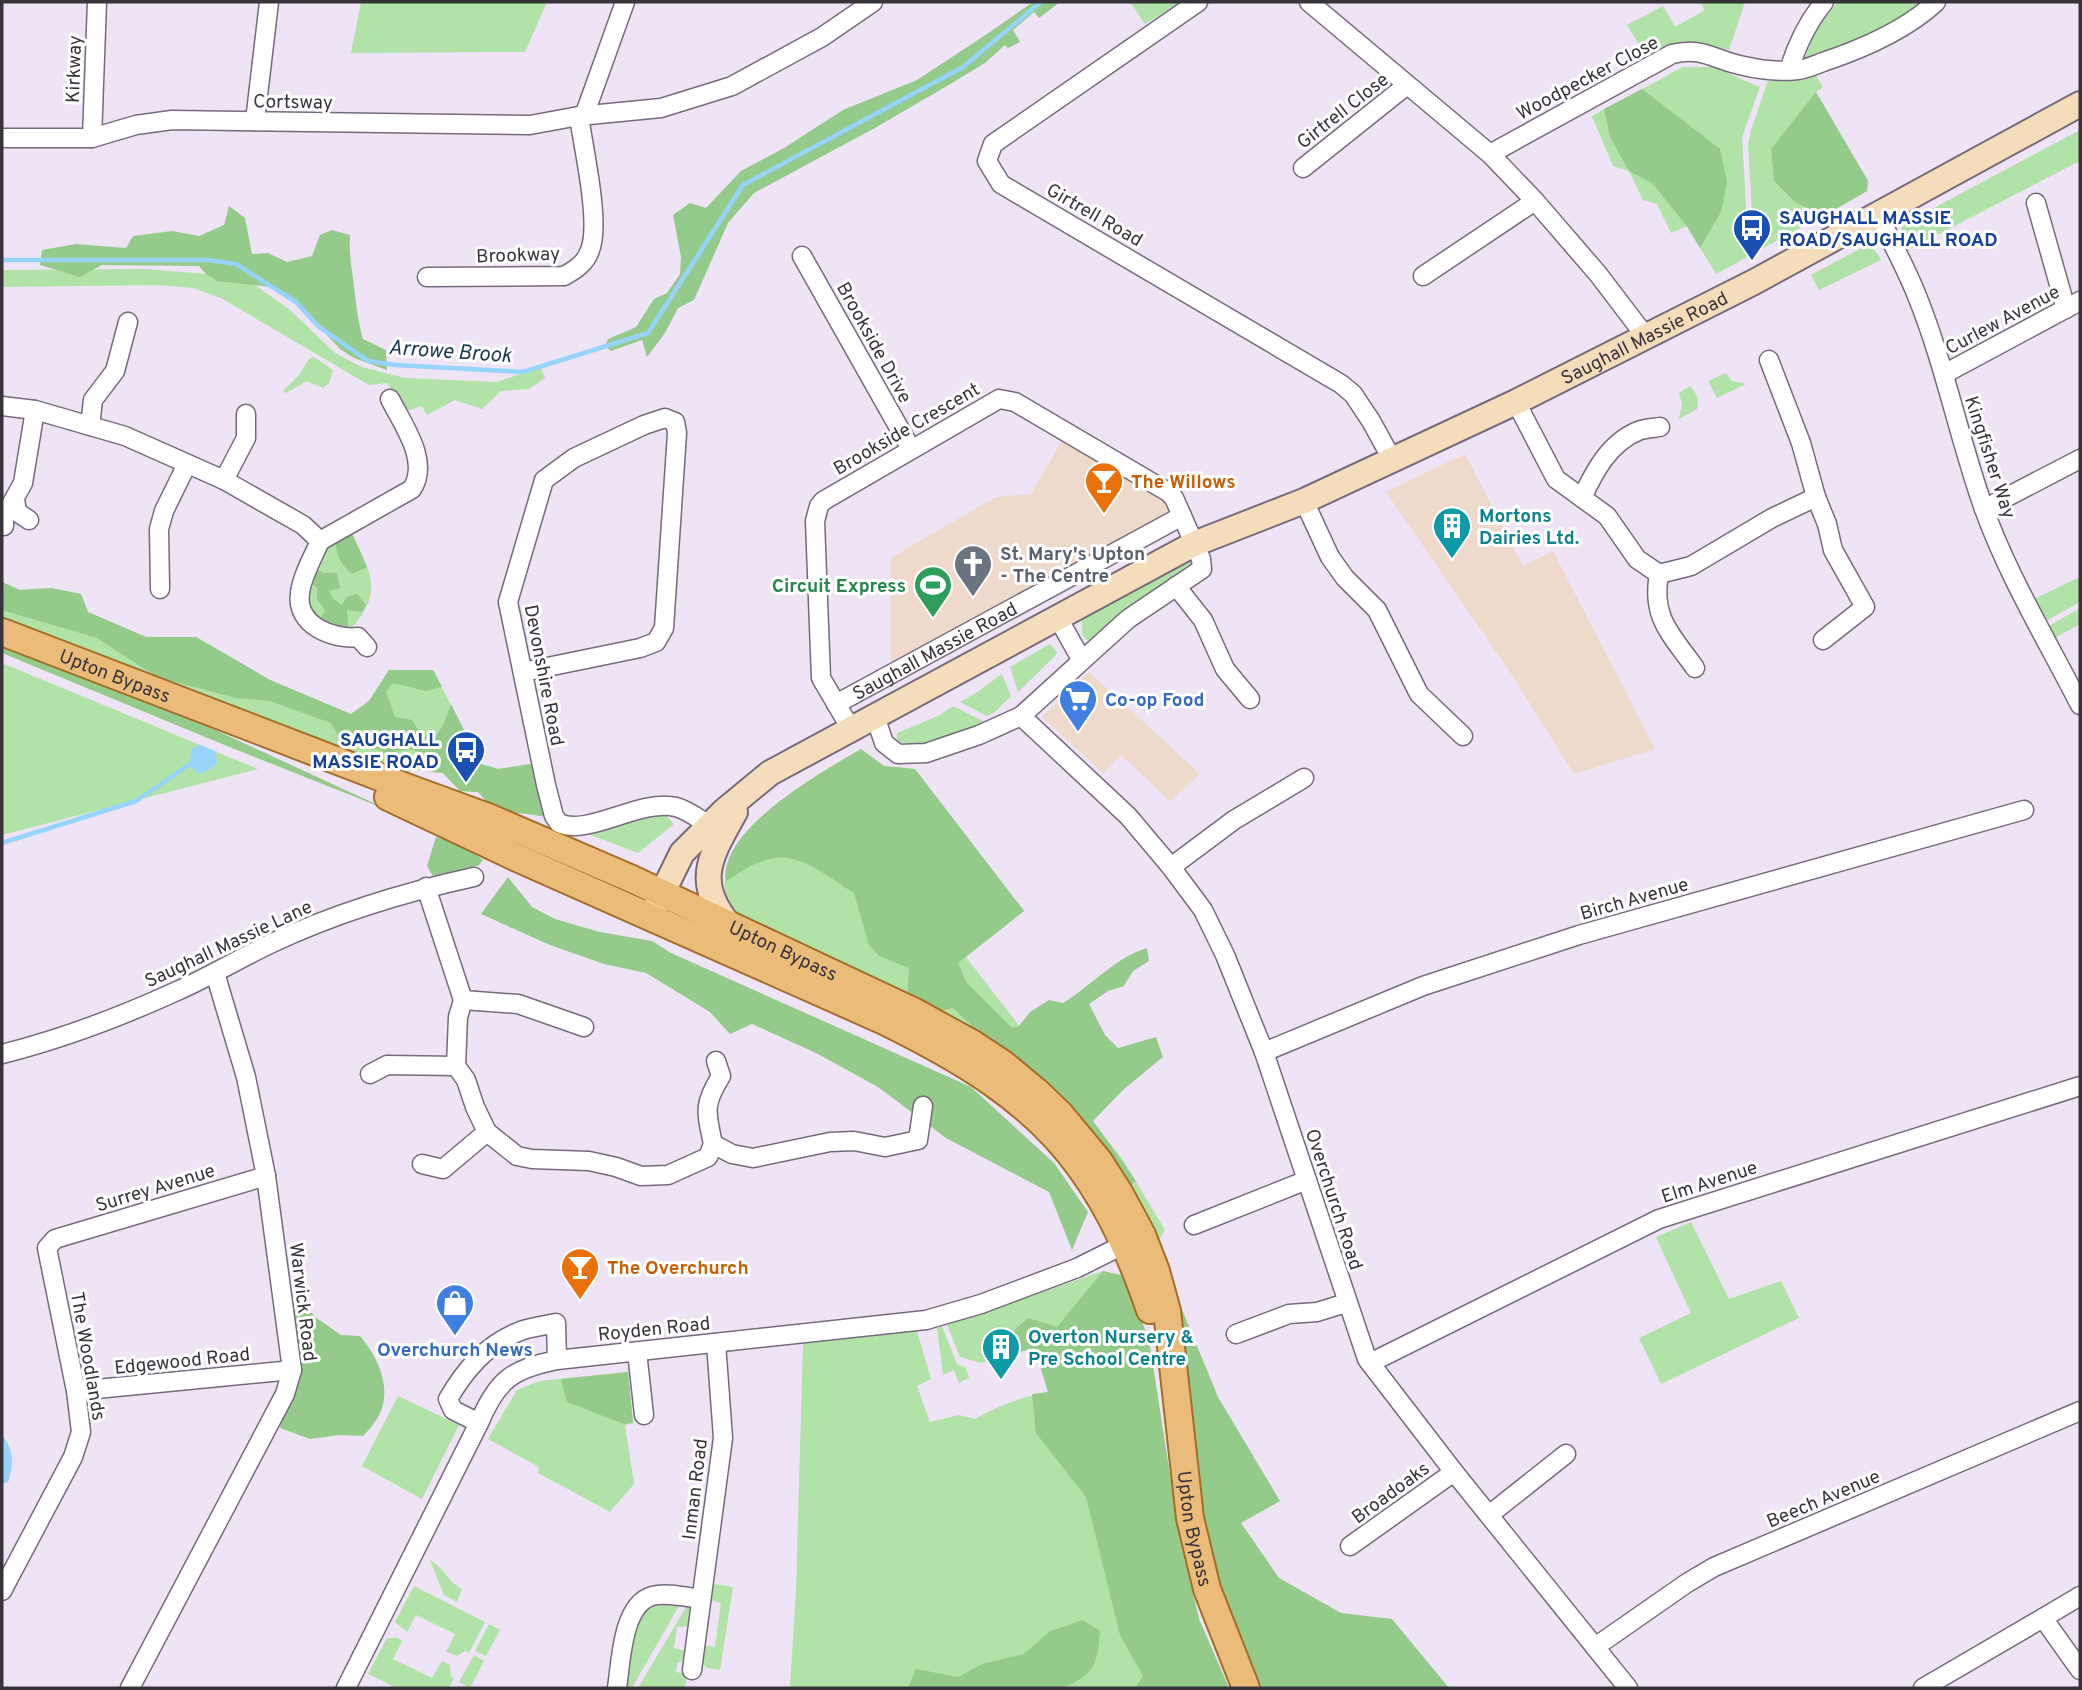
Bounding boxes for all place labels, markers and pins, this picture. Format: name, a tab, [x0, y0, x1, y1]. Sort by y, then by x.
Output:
bus stop icon: SAUGHALL MASSIE ROAD/SAUGHALL ROAD	[1731, 207, 1773, 262]
place label: SAUGHALL MASSIE ROAD/SAUGHALL ROAD	[1779, 207, 1998, 253]
bar icon: The Willows	[1083, 460, 1125, 515]
place label: The Willows	[1131, 471, 1236, 495]
building icon: Mortons Dairies Ltd.	[1431, 505, 1473, 560]
place label: Mortons Dairies Ltd.	[1479, 505, 1579, 551]
church icon: St. Mary's Upton - The Centre	[952, 543, 994, 598]
place label: St. Mary's Upton - The Centre	[1000, 543, 1145, 589]
sports icon: Circuit Express	[912, 564, 954, 619]
place label: Circuit Express	[772, 575, 906, 599]
supermarket icon: Co-op Food	[1057, 678, 1099, 733]
place label: Co-op Food	[1105, 689, 1204, 713]
place label: SAUGHALL MASSIE ROAD	[312, 729, 439, 775]
bus stop icon: SAUGHALL MASSIE ROAD	[445, 729, 487, 784]
bar icon: The Overchurch	[559, 1246, 601, 1301]
place label: The Overchurch	[607, 1257, 749, 1281]
shop icon: Overchurch News	[434, 1282, 476, 1337]
building icon: Overton Nursery & Pre School Centre	[980, 1326, 1022, 1381]
place label: Overton Nursery & Pre School Centre	[1028, 1326, 1194, 1372]
place label: Overchurch News	[377, 1339, 533, 1363]

